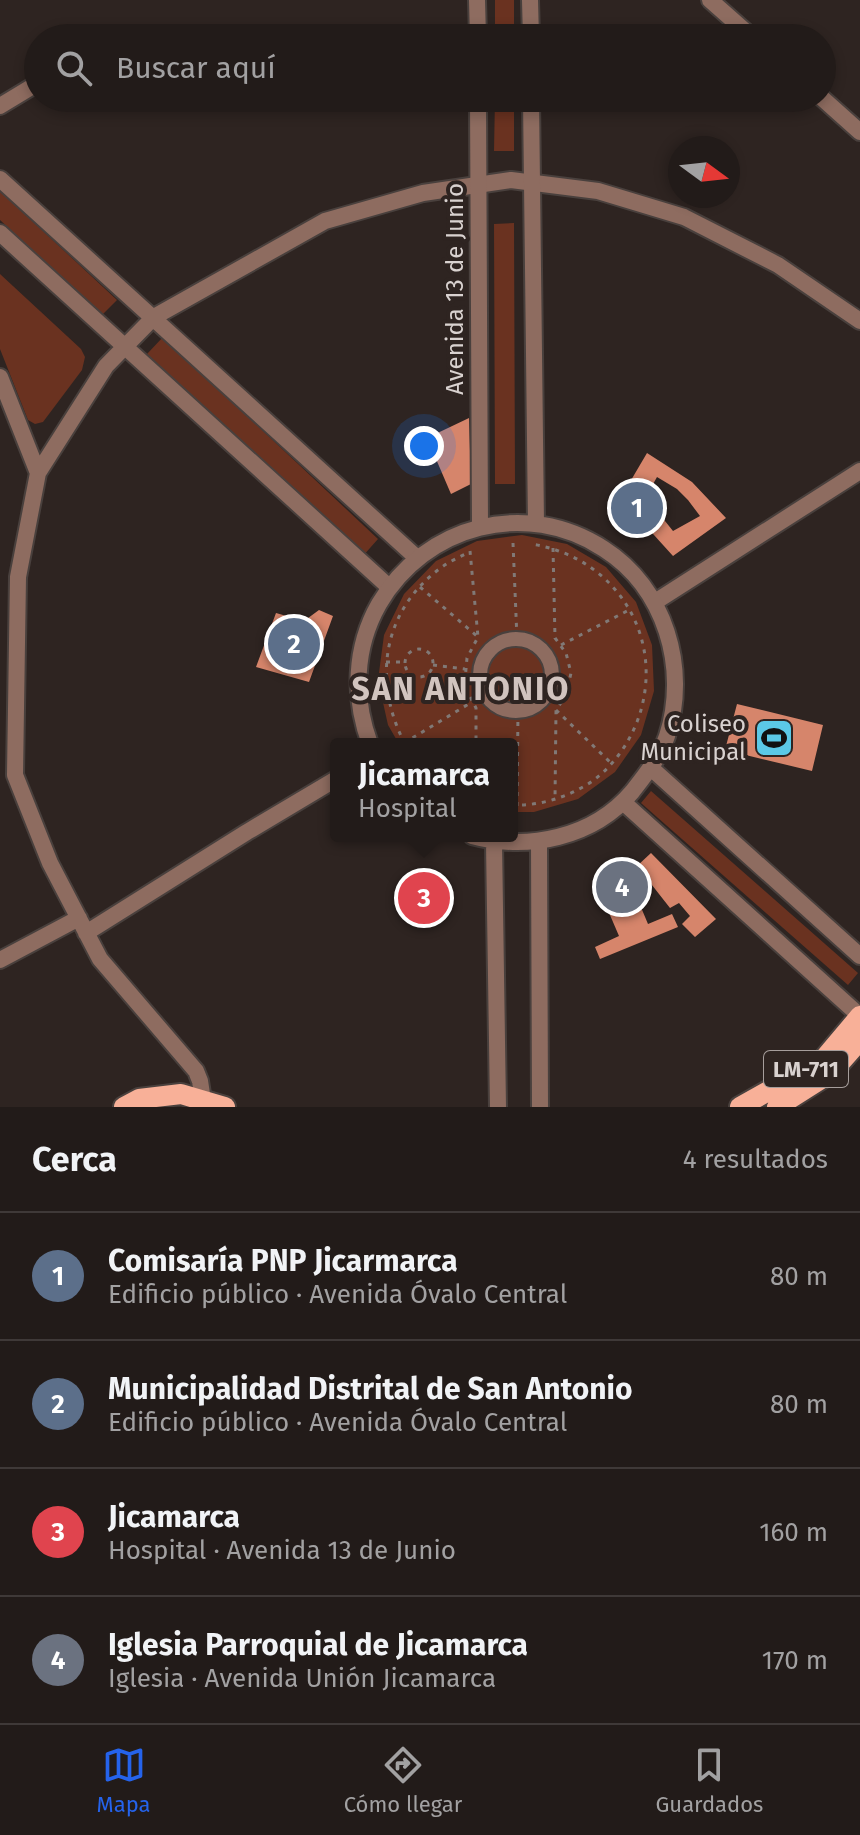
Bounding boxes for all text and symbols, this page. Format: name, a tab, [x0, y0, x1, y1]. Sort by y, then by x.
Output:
search box	[24, 24, 836, 112]
icon: search	[52, 46, 96, 90]
text: Buscar aquí	[116, 50, 276, 86]
north arrow	[668, 136, 740, 208]
street label: Avenida 13 de Junio	[441, 183, 469, 395]
your location	[404, 426, 444, 466]
pin: 1	[611, 478, 663, 538]
pin: 2	[268, 614, 320, 674]
district label: SAN ANTONIO	[352, 670, 570, 708]
place label: Coliseo Municipal	[640, 710, 746, 766]
sports icon: Coliseo Municipal	[753, 717, 795, 759]
popup	[330, 738, 518, 842]
text: Jicamarca	[358, 757, 490, 793]
text: Hospital	[358, 793, 457, 824]
pin: 4	[596, 857, 648, 917]
pin: 3	[398, 868, 450, 928]
road number: LM-711	[764, 1051, 848, 1087]
text: Cerca	[32, 1139, 117, 1180]
text: 4 resultados	[683, 1144, 828, 1175]
text: Comisaría PNP Jicarmarca	[108, 1243, 458, 1279]
text: 1	[52, 1261, 64, 1292]
text: 80 m	[770, 1261, 828, 1292]
text: Edificio público · Avenida Óvalo Central	[108, 1279, 567, 1310]
text: Municipalidad Distrital de San Antonio	[108, 1371, 633, 1407]
text: 2	[51, 1389, 65, 1420]
text: 80 m	[770, 1389, 828, 1420]
text: Edificio público · Avenida Óvalo Central	[108, 1407, 567, 1438]
text: Jicamarca	[108, 1499, 240, 1535]
text: 3	[51, 1517, 65, 1548]
text: 160 m	[759, 1517, 828, 1548]
text: Hospital · Avenida 13 de Junio	[108, 1535, 456, 1566]
text: Iglesia Parroquial de Jicamarca	[108, 1627, 528, 1663]
text: 4	[51, 1645, 65, 1676]
text: 170 m	[762, 1645, 828, 1676]
text: Iglesia · Avenida Unión Jicamarca	[108, 1663, 496, 1694]
tab: Mapa	[97, 1743, 151, 1818]
tab: Cómo llegar	[344, 1743, 462, 1818]
tab: Guardados	[655, 1743, 763, 1818]

